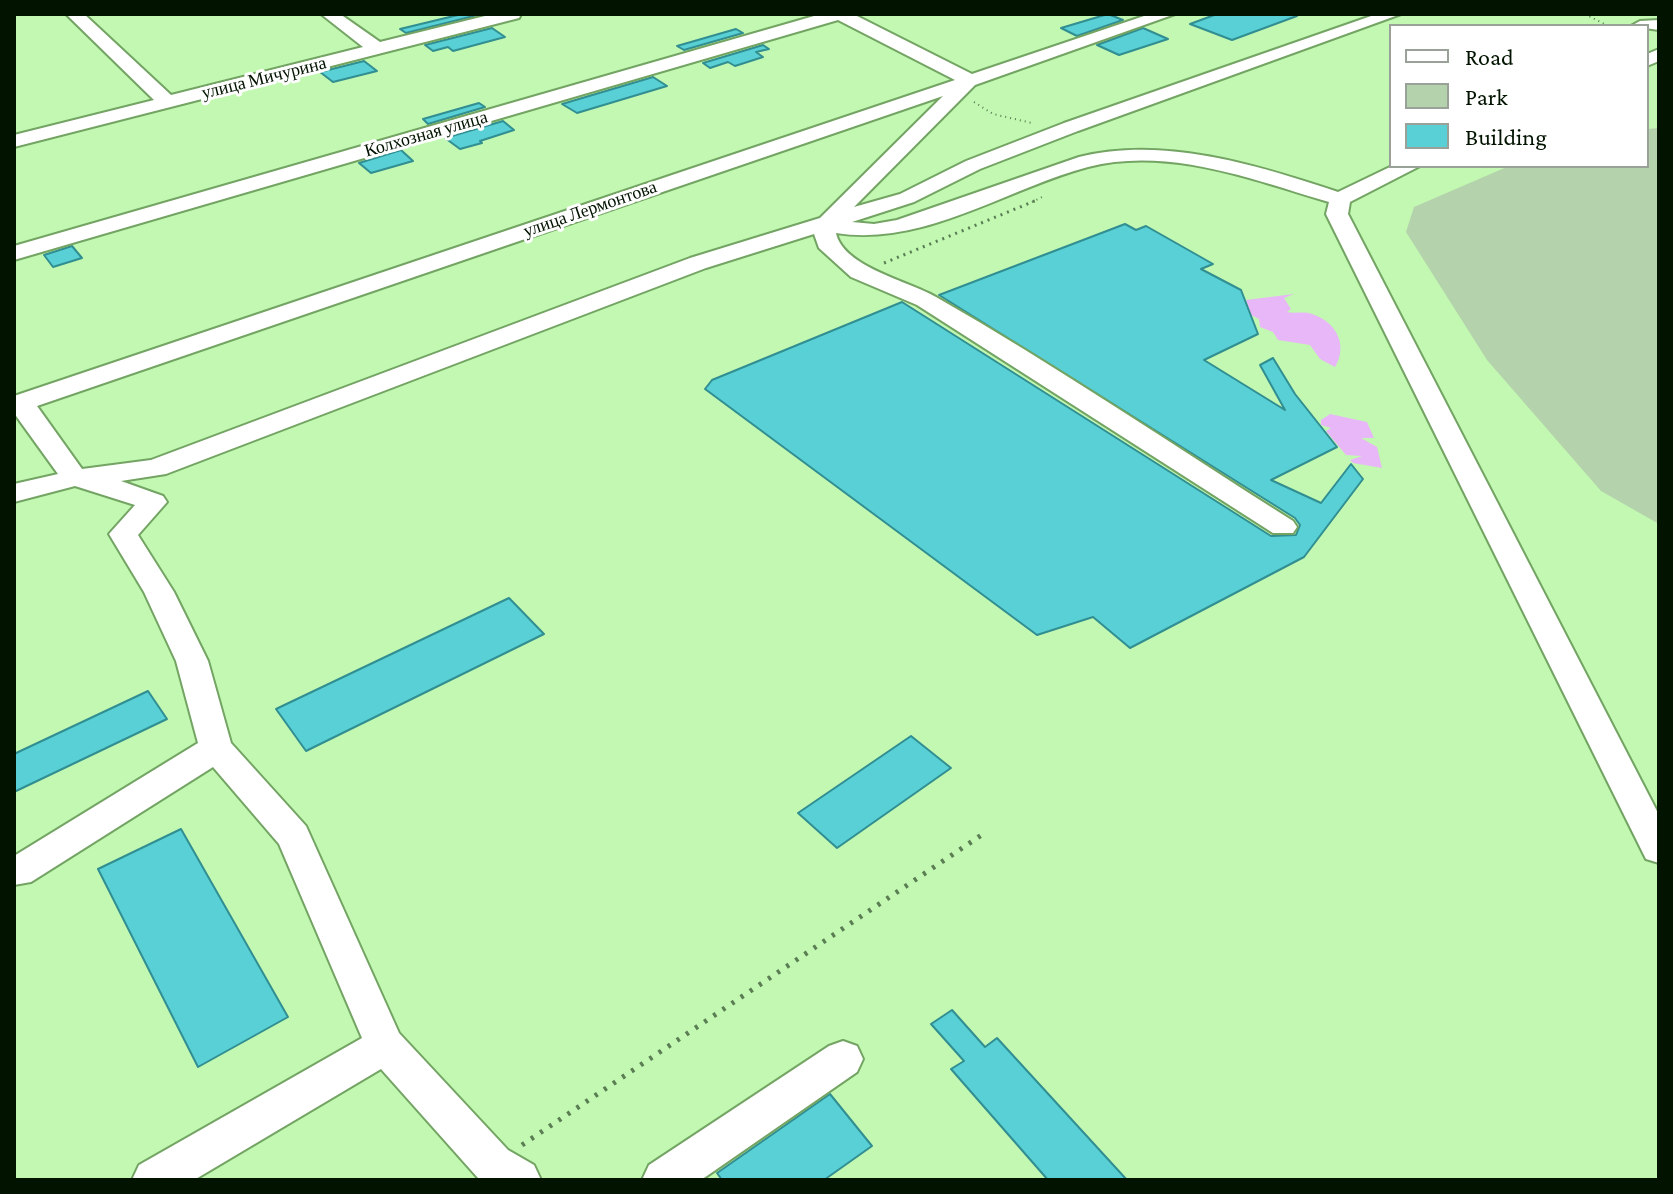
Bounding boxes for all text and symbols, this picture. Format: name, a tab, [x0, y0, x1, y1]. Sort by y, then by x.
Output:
legend	[1389, 24, 1649, 168]
text: Road	[1465, 43, 1514, 70]
street label: улица Мичурина	[199, 52, 329, 104]
text: Park	[1465, 83, 1508, 110]
street label: Колхозная улица	[362, 106, 490, 162]
text: Building	[1465, 123, 1547, 150]
street label: улица Лермонтова	[521, 176, 659, 242]

